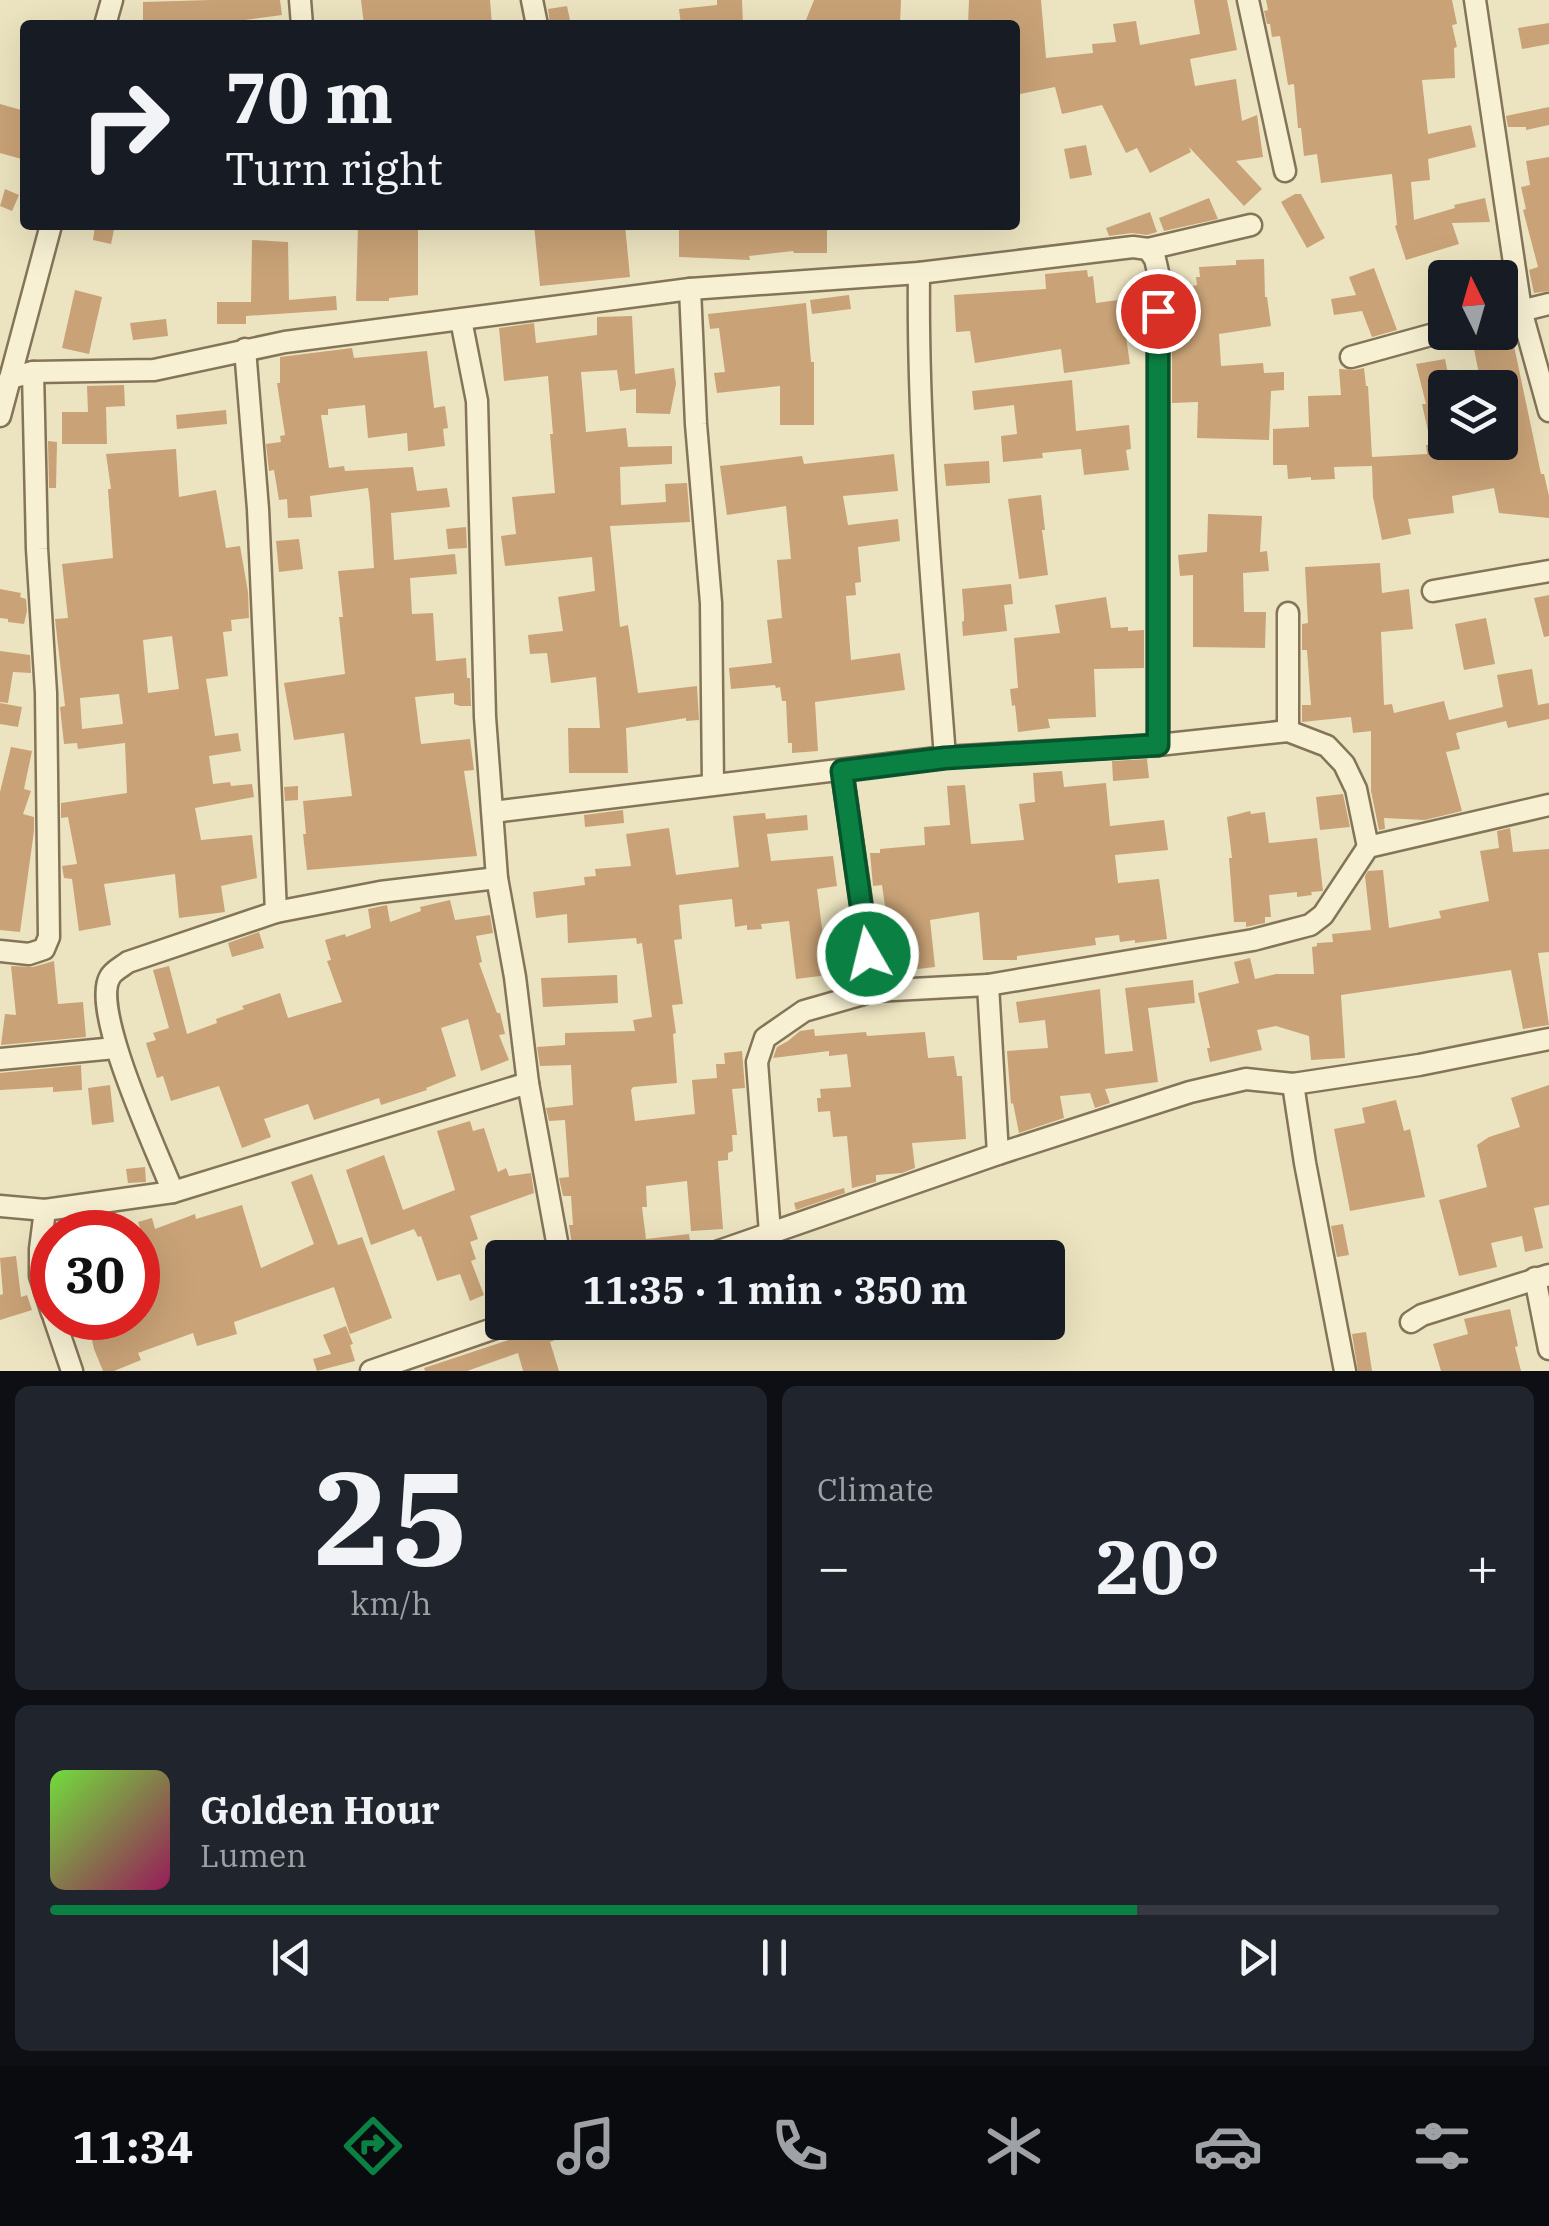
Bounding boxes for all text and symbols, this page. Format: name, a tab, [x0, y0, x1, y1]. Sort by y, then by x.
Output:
text: 70 m	[225, 51, 393, 142]
icon: right	[60, 60, 190, 190]
text: Turn right	[225, 139, 443, 197]
north arrow	[1428, 260, 1518, 350]
map controls	[1428, 260, 1518, 460]
pin	[1116, 269, 1201, 354]
icon: arrive	[1131, 284, 1186, 339]
button: layers	[1428, 370, 1518, 460]
position arrow	[816, 902, 920, 1006]
speed limit sign: 30	[30, 1210, 160, 1340]
text: 11:35 · 1 min · 350 m	[582, 1265, 968, 1314]
text: 25	[313, 1432, 469, 1601]
text: Climate	[817, 1468, 934, 1510]
text: 20°	[1095, 1517, 1221, 1615]
text: −	[817, 1531, 850, 1602]
text: +	[1466, 1531, 1499, 1602]
text: km/h	[351, 1582, 431, 1624]
text: Golden Hour	[200, 1785, 440, 1834]
text: Lumen	[200, 1834, 307, 1876]
icon: previous	[264, 1930, 319, 1985]
icon: pause	[747, 1930, 802, 1985]
icon: next	[1230, 1930, 1285, 1985]
icon: directions	[338, 2111, 408, 2181]
icon: music	[551, 2111, 621, 2181]
icon: phone	[765, 2111, 835, 2181]
icon: climate	[979, 2111, 1049, 2181]
icon: car	[1193, 2111, 1263, 2181]
icon: filters	[1407, 2111, 1477, 2181]
text: 11:34	[72, 2117, 194, 2175]

